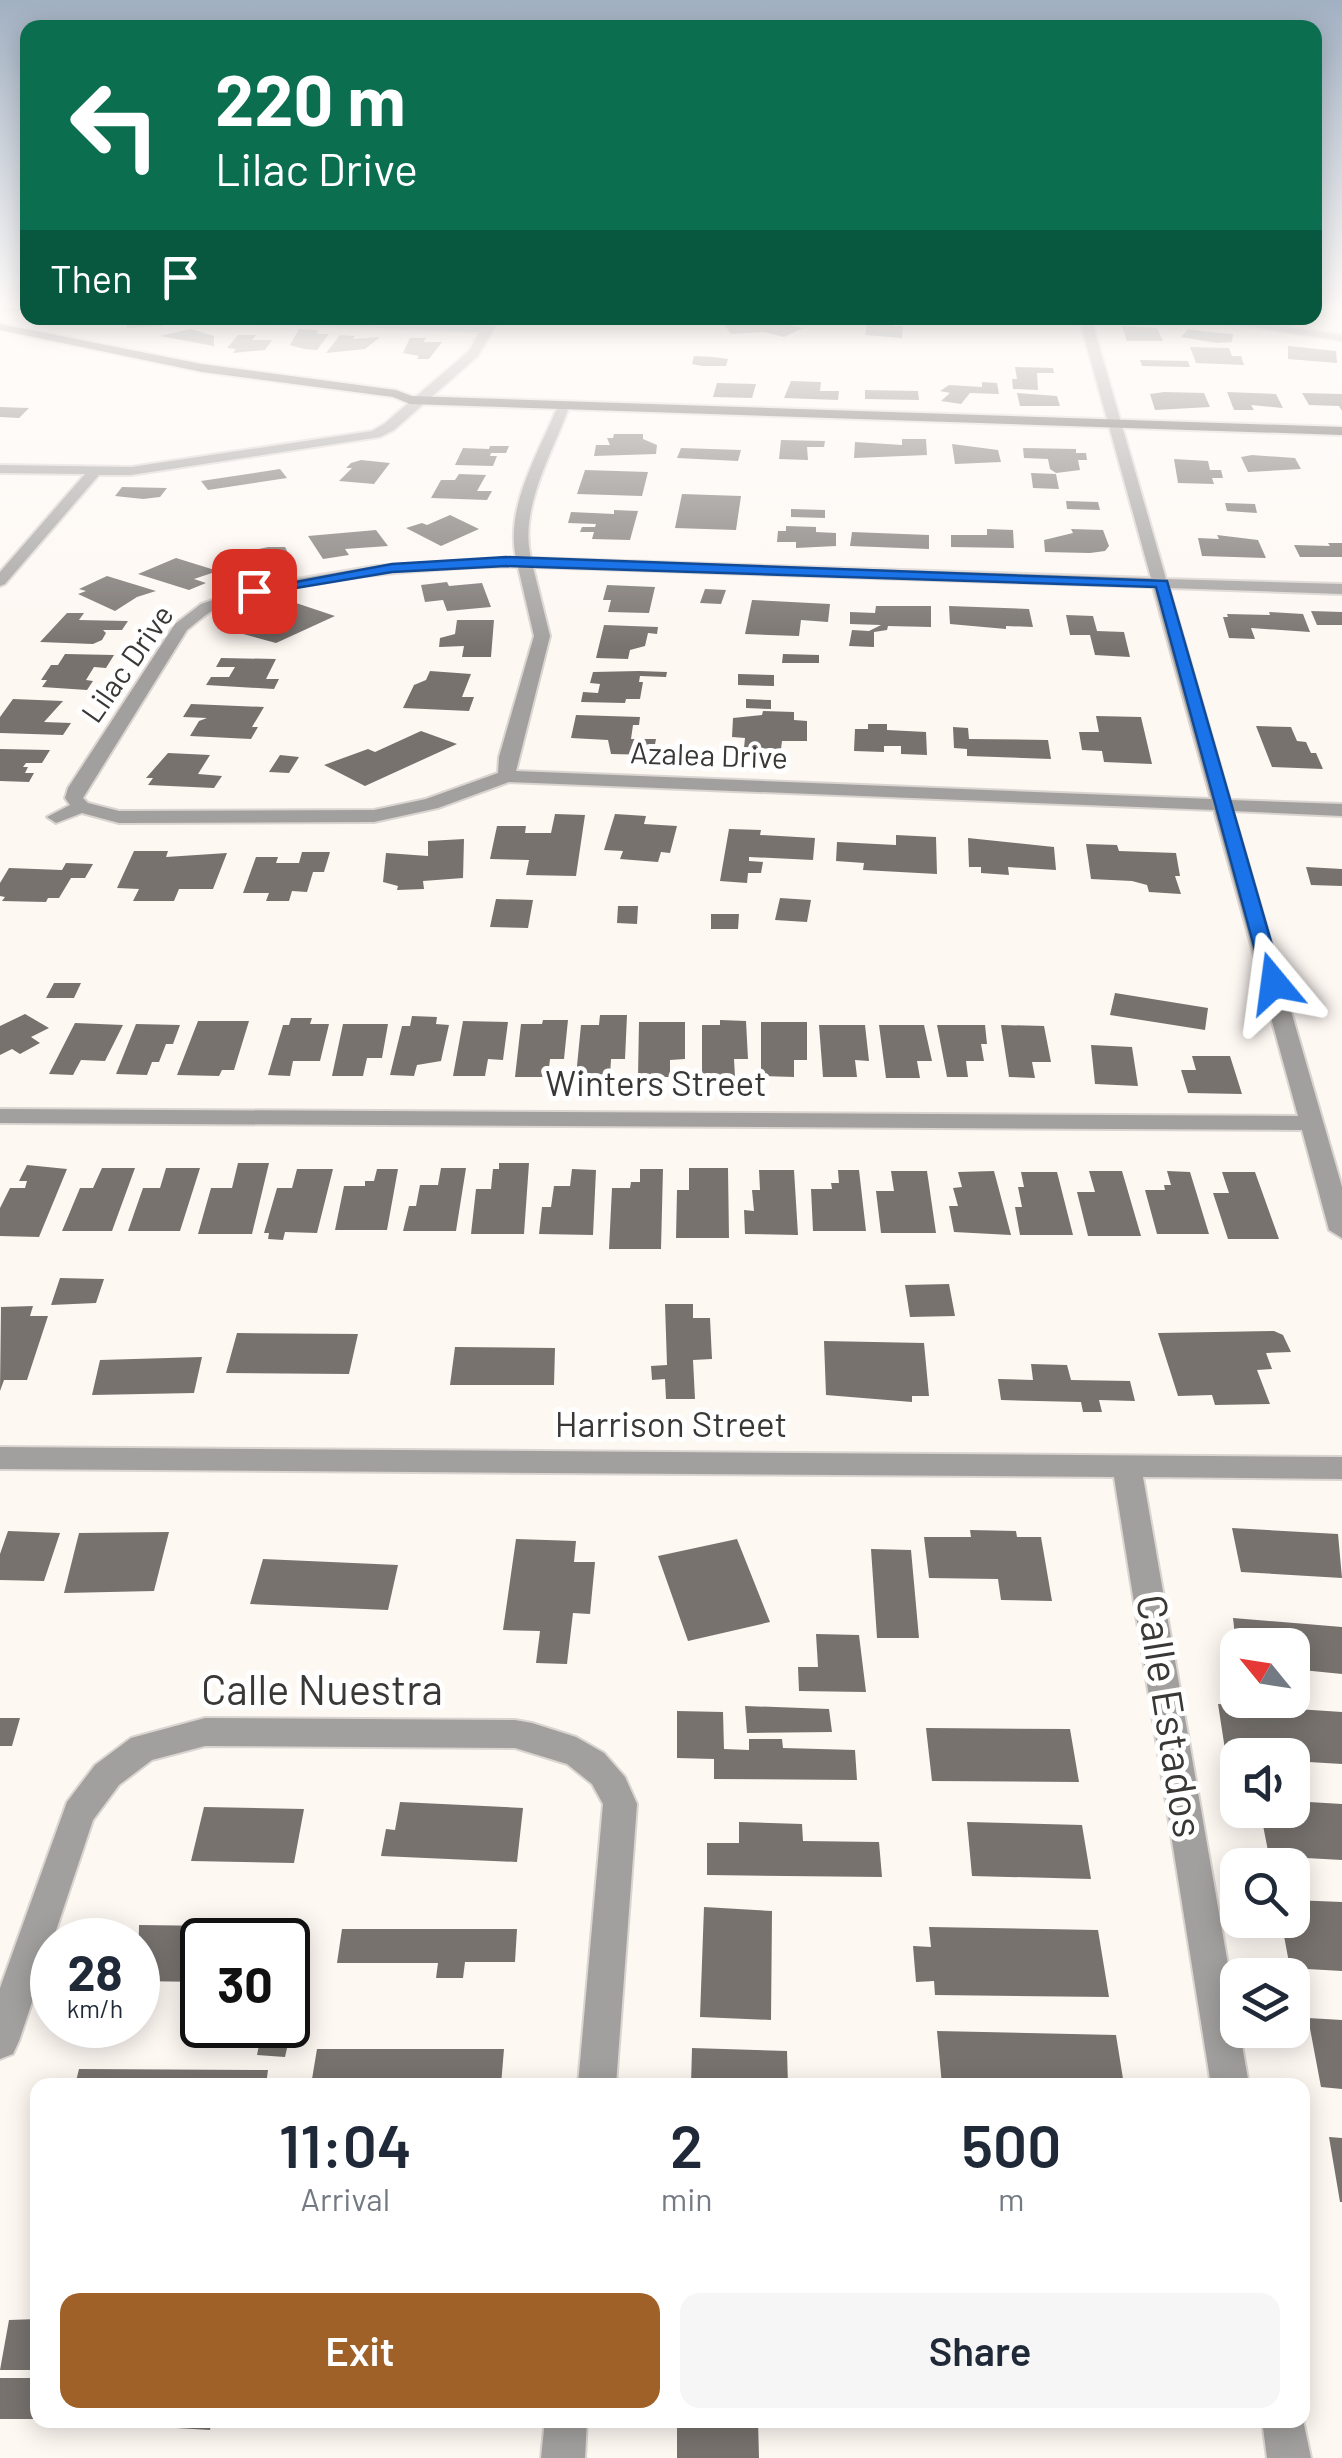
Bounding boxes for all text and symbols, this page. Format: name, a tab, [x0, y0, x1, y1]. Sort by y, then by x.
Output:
text: 220 m	[215, 56, 406, 140]
icon: left	[50, 60, 180, 190]
text: Lilac Drive	[215, 141, 418, 195]
icon: arrive	[153, 250, 208, 305]
text: Then	[50, 255, 133, 301]
pin	[212, 549, 297, 634]
icon: arrive	[227, 564, 282, 619]
street label: Lilac Drive	[73, 597, 180, 729]
street label: Azalea Drive	[630, 733, 789, 775]
position arrow	[1222, 931, 1326, 1035]
street label: Winters Street	[545, 1061, 767, 1103]
street label: Harrison Street	[555, 1402, 787, 1444]
street label: Calle Estados	[1128, 1591, 1216, 1841]
north arrow	[1220, 1628, 1310, 1718]
map controls	[1220, 1628, 1310, 2048]
street label: Calle Nuestra	[201, 1663, 443, 1713]
button: sound	[1220, 1738, 1310, 1828]
button: search	[1220, 1848, 1310, 1938]
speed limit sign: 30	[180, 1918, 310, 2048]
text: 28	[67, 1941, 123, 2001]
button: layers	[1220, 1958, 1310, 2048]
text: km/h	[67, 1993, 123, 2023]
text: 11:04	[279, 2108, 412, 2180]
text: 2	[670, 2108, 703, 2180]
text: 500	[961, 2108, 1061, 2180]
text: Arrival	[301, 2179, 390, 2217]
text: min	[661, 2179, 713, 2217]
text: m	[998, 2179, 1025, 2217]
button: Exit	[60, 2293, 660, 2408]
button: Share	[680, 2293, 1280, 2408]

